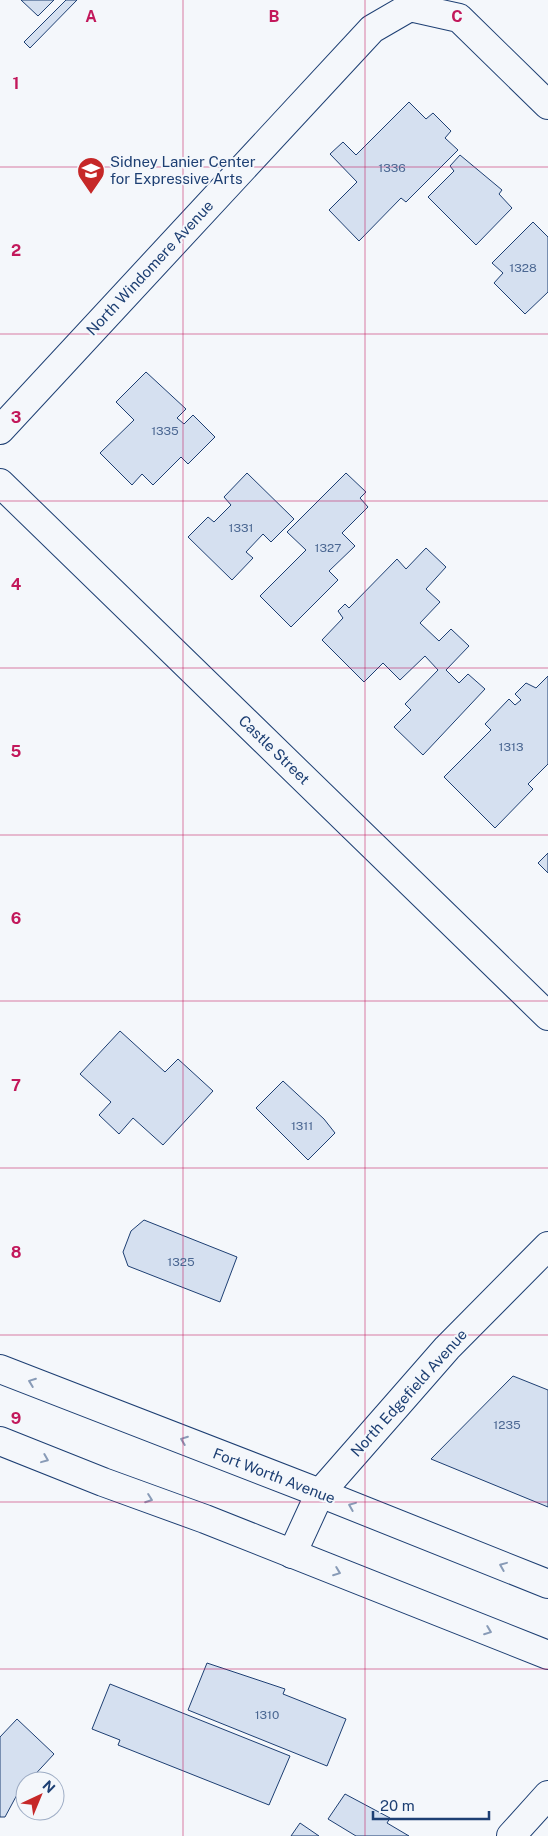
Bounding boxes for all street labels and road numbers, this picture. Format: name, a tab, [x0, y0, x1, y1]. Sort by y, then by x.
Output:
street label: North Windomere Avenue	[83, 197, 217, 339]
street label: Castle Street	[235, 712, 313, 788]
street label: North Edgefield Avenue	[347, 1326, 470, 1460]
street label: Fort Worth Avenue	[211, 1444, 338, 1507]

